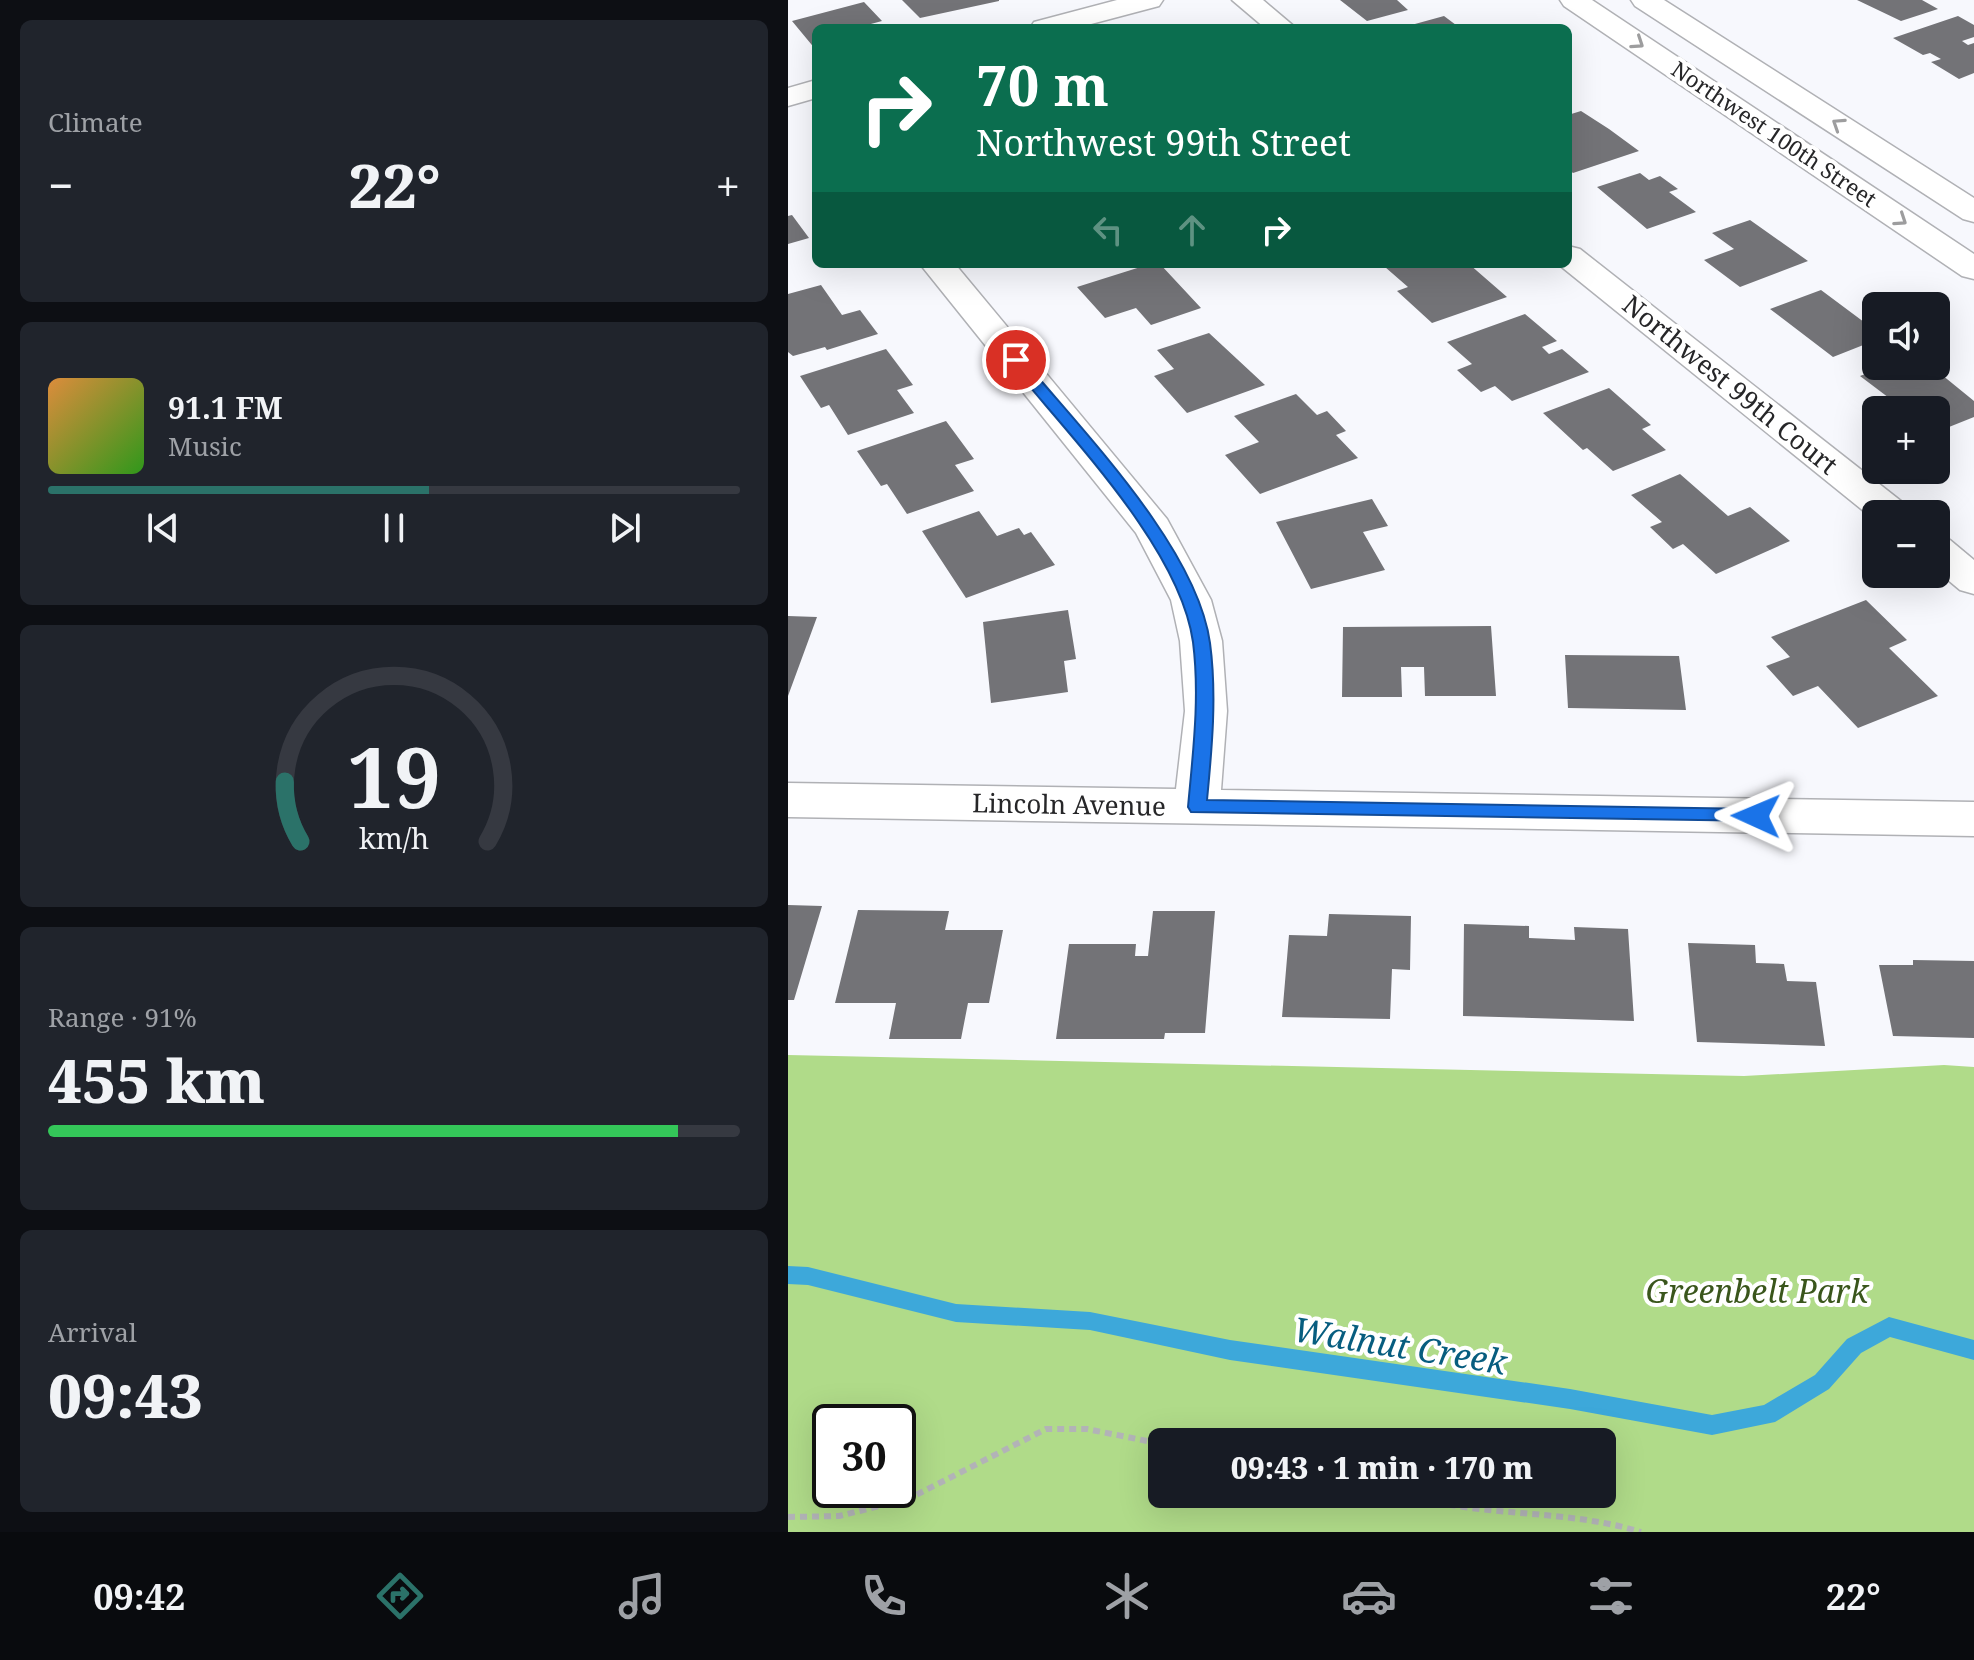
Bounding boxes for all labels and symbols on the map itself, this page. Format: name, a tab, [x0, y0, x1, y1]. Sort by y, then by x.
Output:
one-way arrow	[1630, 34, 1644, 49]
street label: Northwest 100th Street	[1666, 53, 1883, 213]
one-way arrow	[1832, 119, 1847, 134]
one-way arrow	[1892, 210, 1906, 225]
street label: Northwest 99th Court	[1616, 286, 1846, 482]
pin	[982, 326, 1050, 394]
position arrow	[1714, 774, 1798, 858]
street label: Lincoln Avenue	[972, 784, 1166, 824]
park label: Greenbelt Park	[1645, 1269, 1870, 1312]
water label: Walnut Creek	[1290, 1305, 1512, 1385]
speed limit sign: 30	[812, 1404, 916, 1508]

